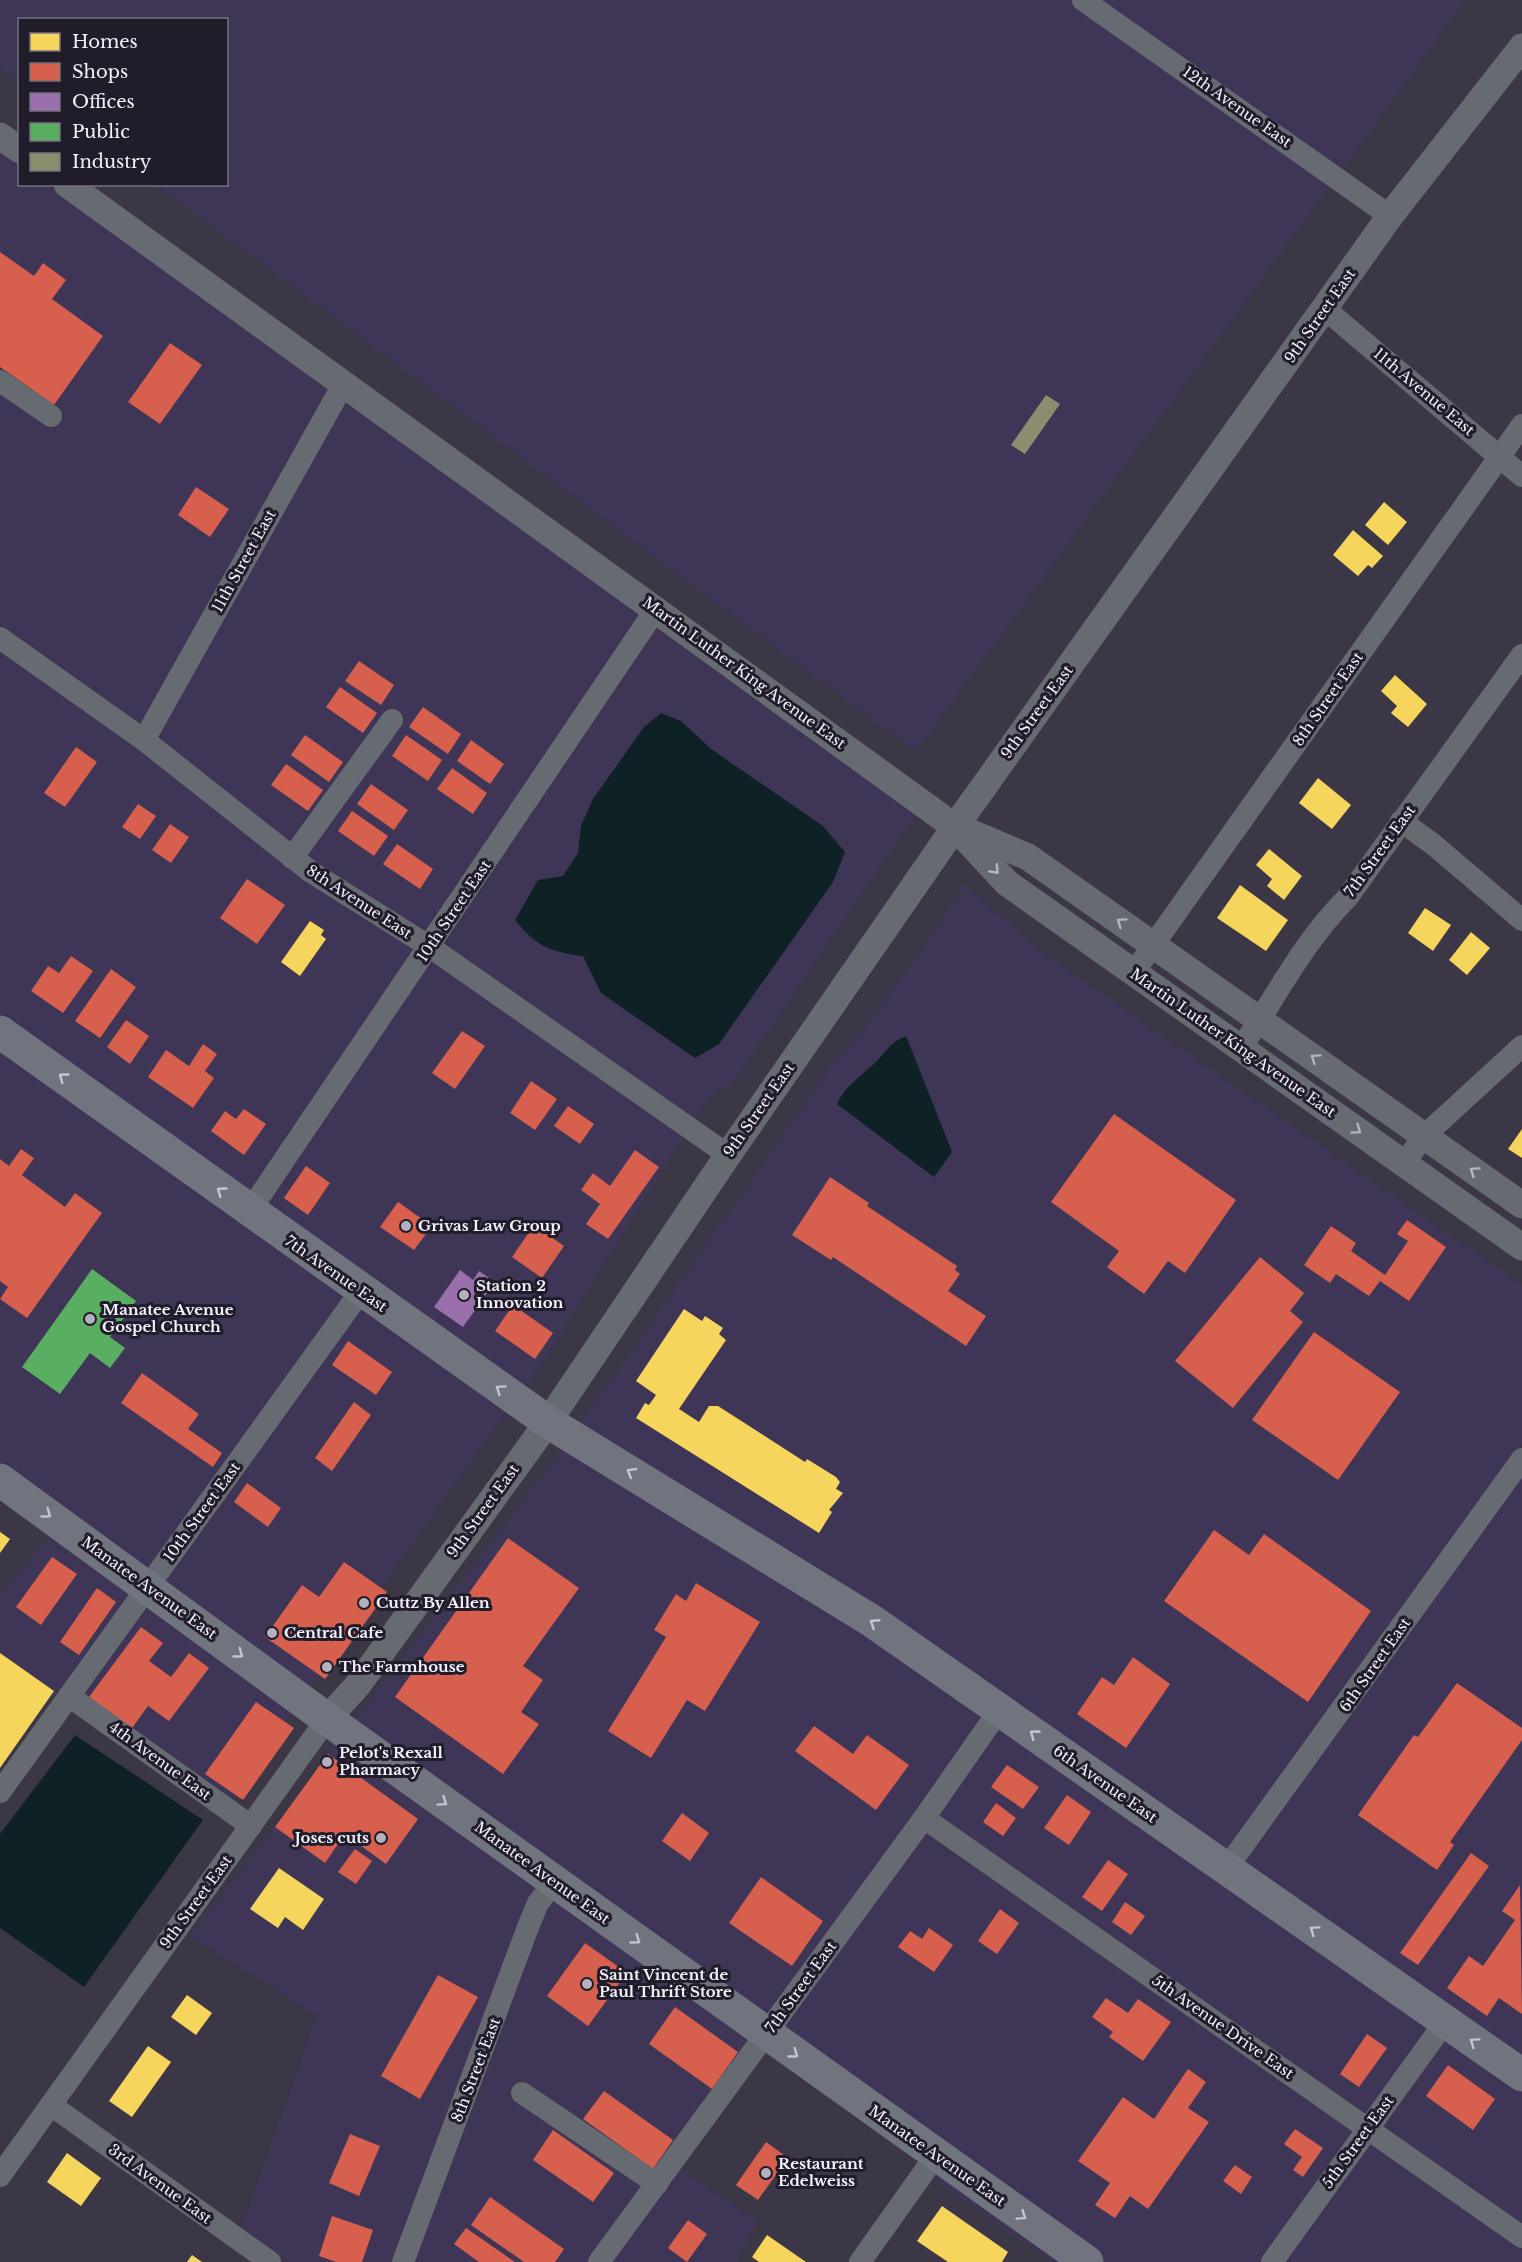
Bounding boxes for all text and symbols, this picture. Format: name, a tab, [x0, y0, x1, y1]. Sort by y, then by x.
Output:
legend	[18, 18, 228, 186]
text: Homes	[72, 31, 138, 53]
text: Shops	[72, 61, 128, 83]
street label: 12th Avenue East	[1179, 62, 1296, 151]
text: Offices	[72, 91, 135, 113]
text: Public	[72, 121, 130, 143]
text: Industry	[72, 151, 152, 173]
street label: 9th Street East	[1280, 265, 1359, 367]
street label: 11th Avenue East	[1370, 344, 1479, 440]
street label: 11th Street East	[207, 506, 280, 616]
street label: Martin Luther King Avenue East	[639, 592, 850, 753]
street label: 8th Street East	[1288, 648, 1367, 749]
street label: 9th Street East	[996, 661, 1077, 762]
street label: 7th Street East	[1340, 801, 1419, 900]
street label: 10th Street East	[412, 856, 495, 965]
street label: 8th Avenue East	[303, 860, 416, 943]
one-way arrow	[987, 862, 998, 873]
one-way arrow	[1117, 918, 1128, 929]
street label: Martin Luther King Avenue East	[1127, 964, 1340, 1121]
one-way arrow	[1311, 1054, 1322, 1065]
street label: 9th Street East	[719, 1059, 798, 1161]
one-way arrow	[58, 1073, 69, 1084]
one-way arrow	[1351, 1123, 1362, 1134]
one-way arrow	[1470, 1167, 1481, 1178]
one-way arrow	[216, 1187, 227, 1198]
place label: Grivas Law Group	[418, 1216, 561, 1235]
marker: Grivas Law Group	[399, 1219, 413, 1233]
street label: 7th Avenue East	[282, 1231, 391, 1316]
place label: Station 2 Innovation	[476, 1276, 564, 1312]
marker: Station 2 Innovation	[457, 1288, 471, 1302]
place label: Manatee Avenue Gospel Church	[102, 1300, 234, 1336]
marker: Manatee Avenue Gospel Church	[83, 1312, 97, 1326]
one-way arrow	[496, 1385, 507, 1396]
street label: 10th Street East	[159, 1458, 244, 1565]
street label: 9th Street East	[442, 1460, 523, 1561]
one-way arrow	[627, 1468, 637, 1480]
one-way arrow	[41, 1507, 52, 1518]
street label: Manatee Avenue East	[78, 1532, 221, 1643]
place label: Cuttz By Allen	[376, 1593, 490, 1612]
marker: Cuttz By Allen	[357, 1596, 371, 1610]
street label: 6th Street East	[1335, 1614, 1414, 1716]
one-way arrow	[870, 1619, 881, 1630]
place label: Central Cafe	[284, 1623, 384, 1642]
marker: Central Cafe	[265, 1626, 279, 1640]
one-way arrow	[233, 1646, 244, 1657]
place label: The Farmhouse	[339, 1657, 465, 1676]
marker: The Farmhouse	[320, 1660, 334, 1674]
street label: 4th Avenue East	[106, 1717, 215, 1804]
one-way arrow	[1030, 1730, 1041, 1741]
street label: 6th Avenue East	[1050, 1741, 1161, 1827]
place label: Pelot's Rexall Pharmacy	[339, 1743, 443, 1779]
marker: Pelot's Rexall Pharmacy	[320, 1755, 334, 1769]
one-way arrow	[437, 1795, 448, 1806]
street label: Manatee Avenue East	[471, 1817, 614, 1928]
place label: Joses cuts	[292, 1828, 369, 1847]
marker: Joses cuts	[374, 1831, 388, 1845]
street label: 9th Street East	[155, 1851, 236, 1952]
one-way arrow	[1310, 1926, 1321, 1937]
one-way arrow	[629, 1933, 640, 1944]
street label: 7th Street East	[761, 1937, 840, 2036]
place label: Saint Vincent de Paul Thrift Store	[599, 1965, 732, 2001]
street label: 5th Avenue Drive East	[1149, 1970, 1298, 2083]
marker: Saint Vincent de Paul Thrift Store	[580, 1977, 594, 1991]
street label: 8th Street East	[447, 2015, 504, 2125]
one-way arrow	[1470, 2038, 1481, 2049]
one-way arrow	[788, 2047, 799, 2058]
street label: 5th Street East	[1318, 2091, 1398, 2192]
street label: Manatee Avenue East	[865, 2101, 1010, 2210]
street label: 3rd Avenue East	[105, 2140, 216, 2228]
place label: Restaurant Edelweiss	[778, 2154, 864, 2190]
marker: Restaurant Edelweiss	[759, 2166, 773, 2180]
one-way arrow	[1015, 2209, 1026, 2220]

